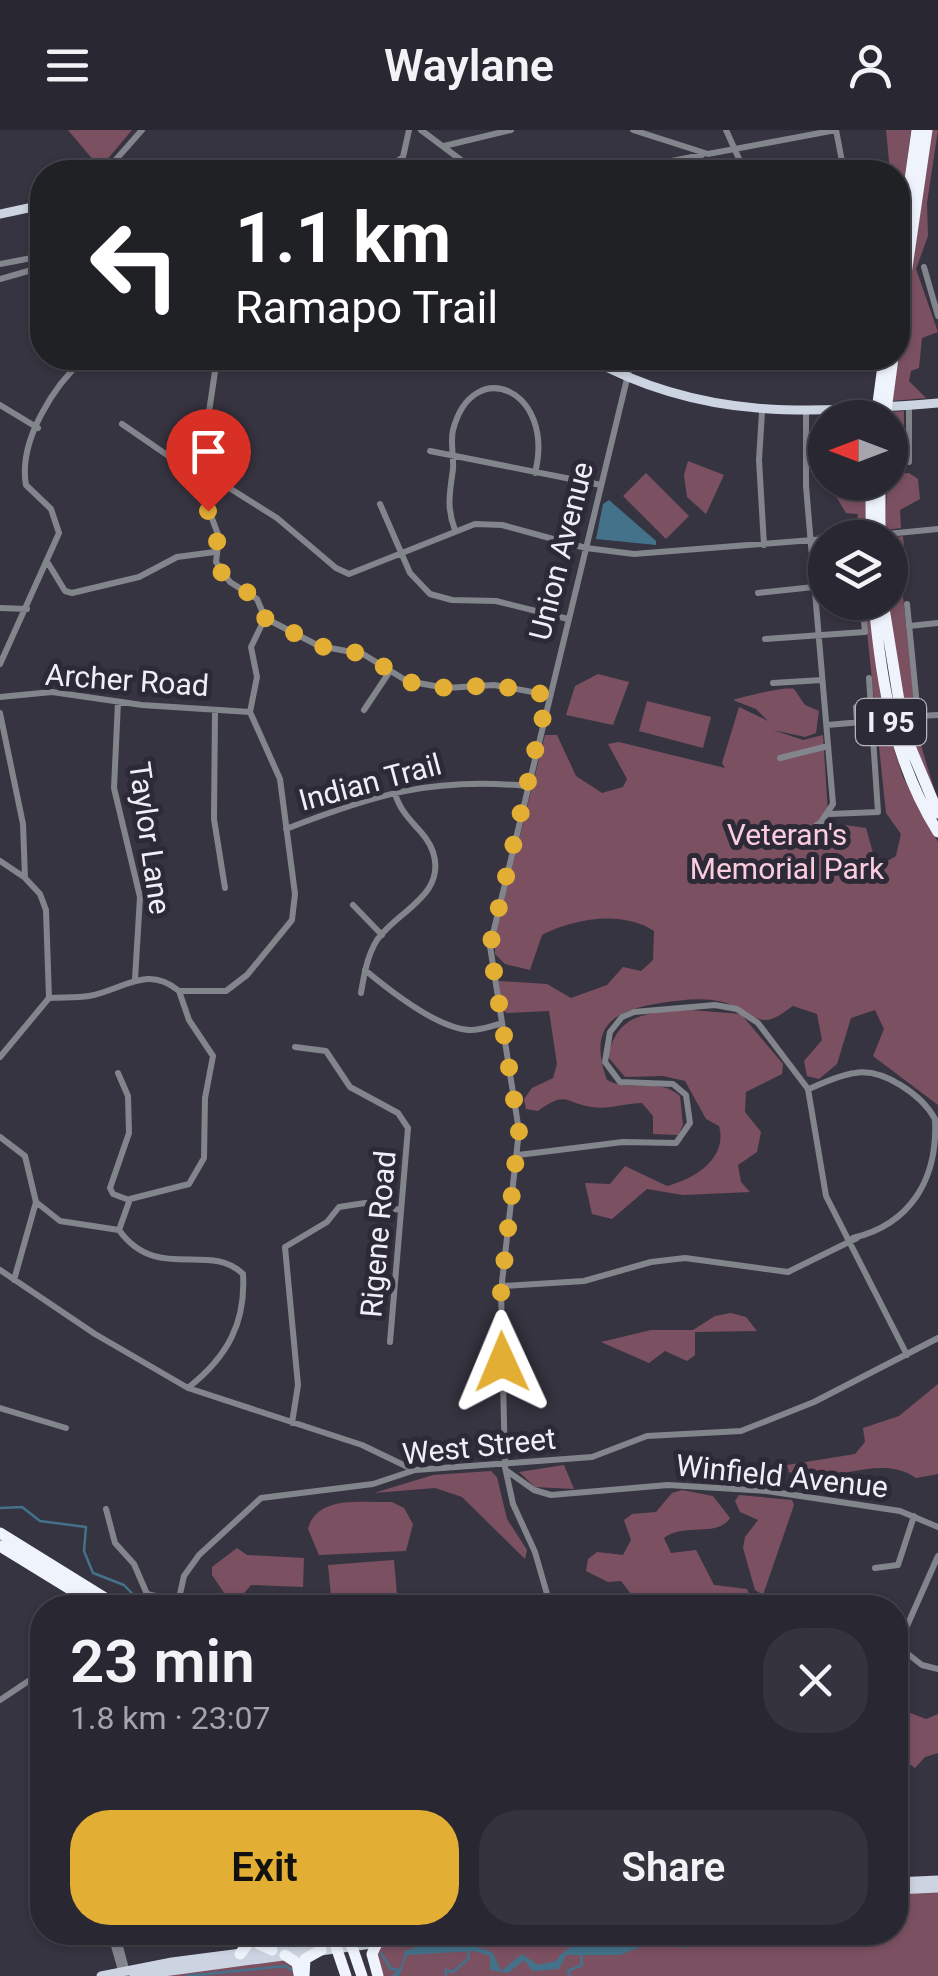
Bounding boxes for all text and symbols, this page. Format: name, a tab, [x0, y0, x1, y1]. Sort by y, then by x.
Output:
icon: menu	[40, 38, 95, 93]
icon: person	[843, 38, 898, 93]
text: Waylane	[384, 39, 554, 92]
text: 1.1 km	[235, 197, 451, 279]
icon: left	[70, 200, 200, 330]
text: Ramapo Trail	[235, 281, 498, 334]
north arrow	[808, 400, 908, 500]
map controls	[808, 400, 908, 620]
pin	[166, 409, 251, 512]
icon: arrive	[181, 424, 236, 479]
street label: Union Avenue	[522, 458, 600, 644]
button: layers	[808, 520, 908, 620]
street label: Archer Road	[44, 657, 210, 703]
road number: I 95	[856, 699, 926, 745]
street label: Indian Trail	[295, 746, 445, 818]
street label: Taylor Lane	[122, 760, 178, 916]
park label: Veteran's Memorial Park	[690, 817, 885, 886]
street label: Rigene Road	[353, 1149, 403, 1319]
position arrow	[450, 1310, 554, 1414]
street label: West Street	[401, 1421, 557, 1471]
street label: Winfield Avenue	[674, 1447, 890, 1505]
text: 23 min	[70, 1626, 255, 1697]
button: close	[763, 1628, 868, 1733]
text: 1.8 km · 23:07	[70, 1699, 271, 1737]
button: Exit	[70, 1810, 459, 1925]
button: Share	[479, 1810, 868, 1925]

